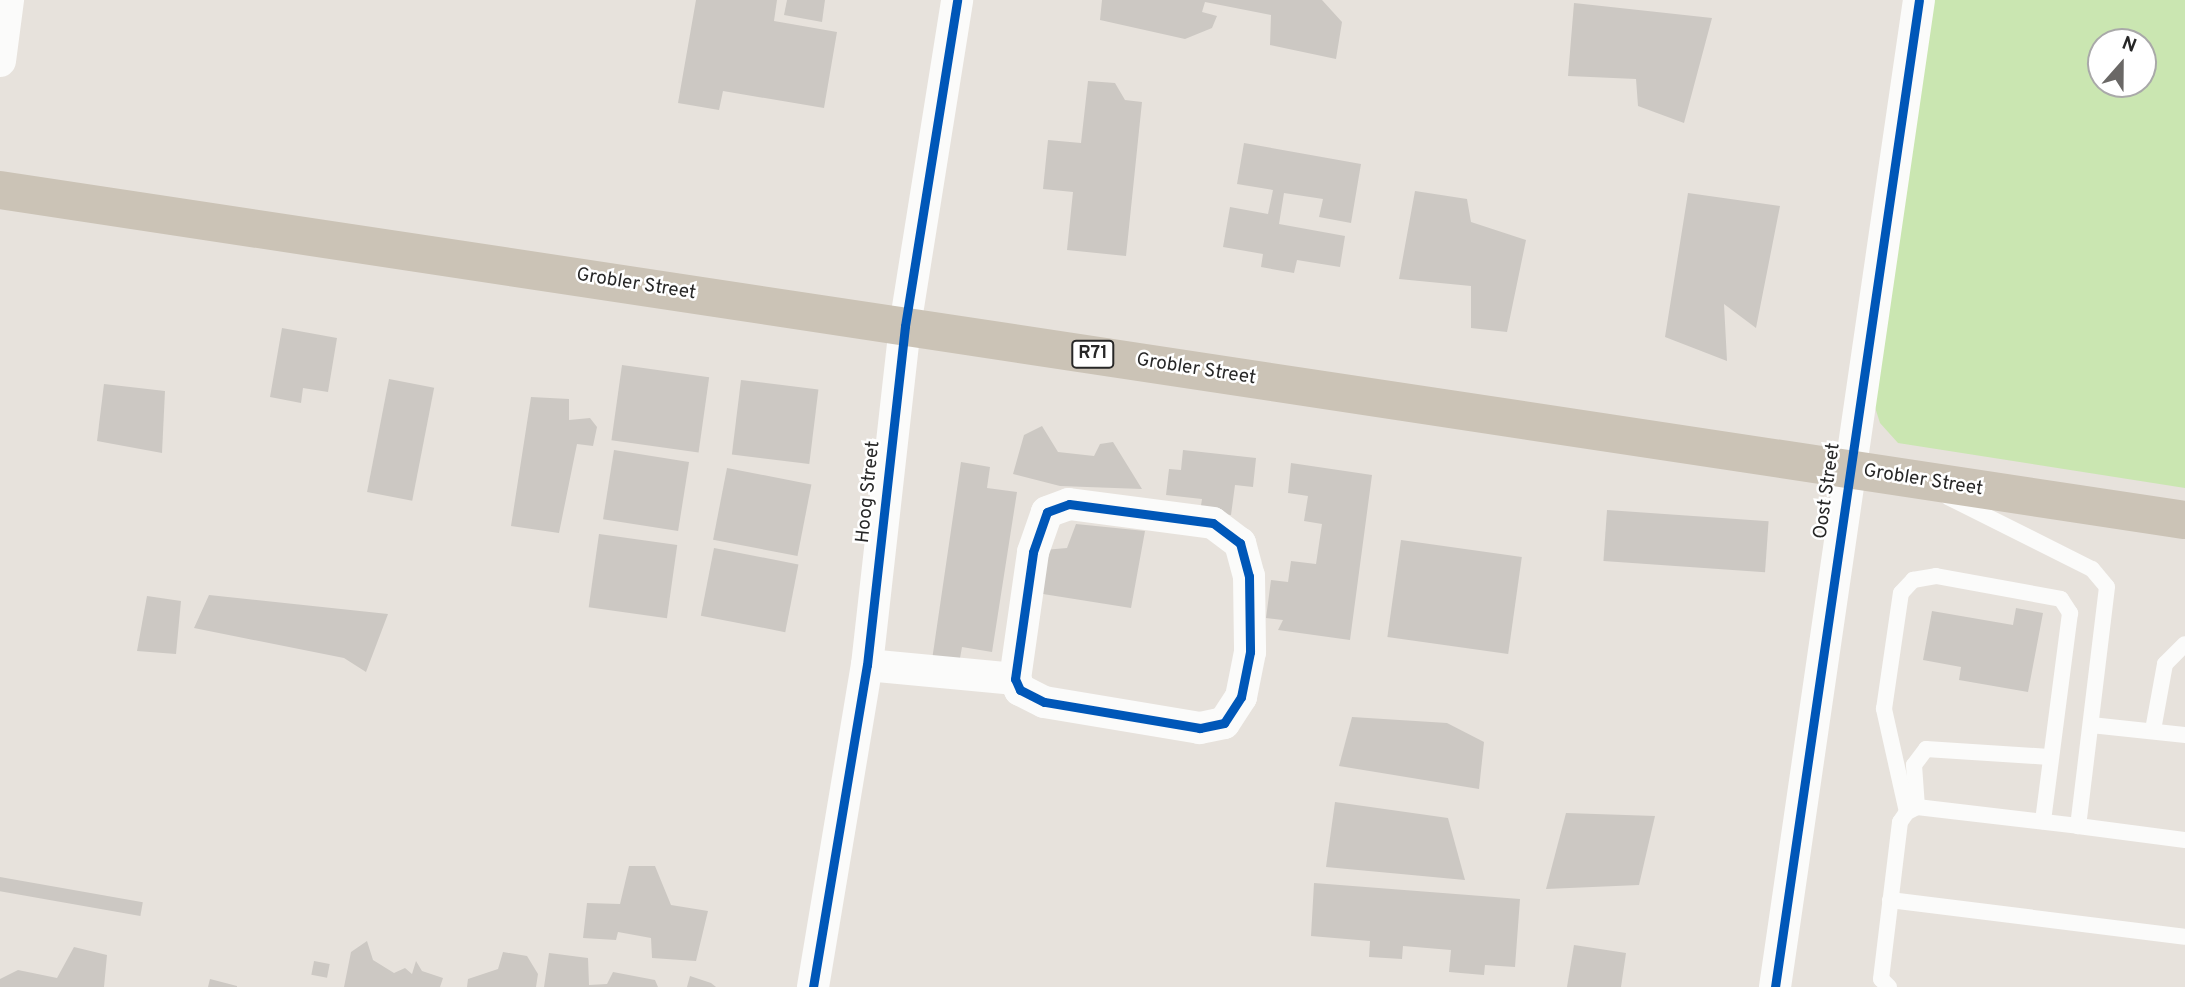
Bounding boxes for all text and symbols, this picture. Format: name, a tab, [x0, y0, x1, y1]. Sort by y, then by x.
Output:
north arrow	[2087, 28, 2157, 98]
text: N	[2118, 32, 2139, 59]
street label: Grobler Street	[575, 264, 697, 306]
road number: R71	[1070, 340, 1116, 368]
street label: Grobler Street	[1135, 349, 1257, 391]
street label: Hoog Street	[852, 440, 886, 544]
street label: Oost Street	[1810, 442, 1846, 540]
street label: Grobler Street	[1862, 460, 1984, 502]

